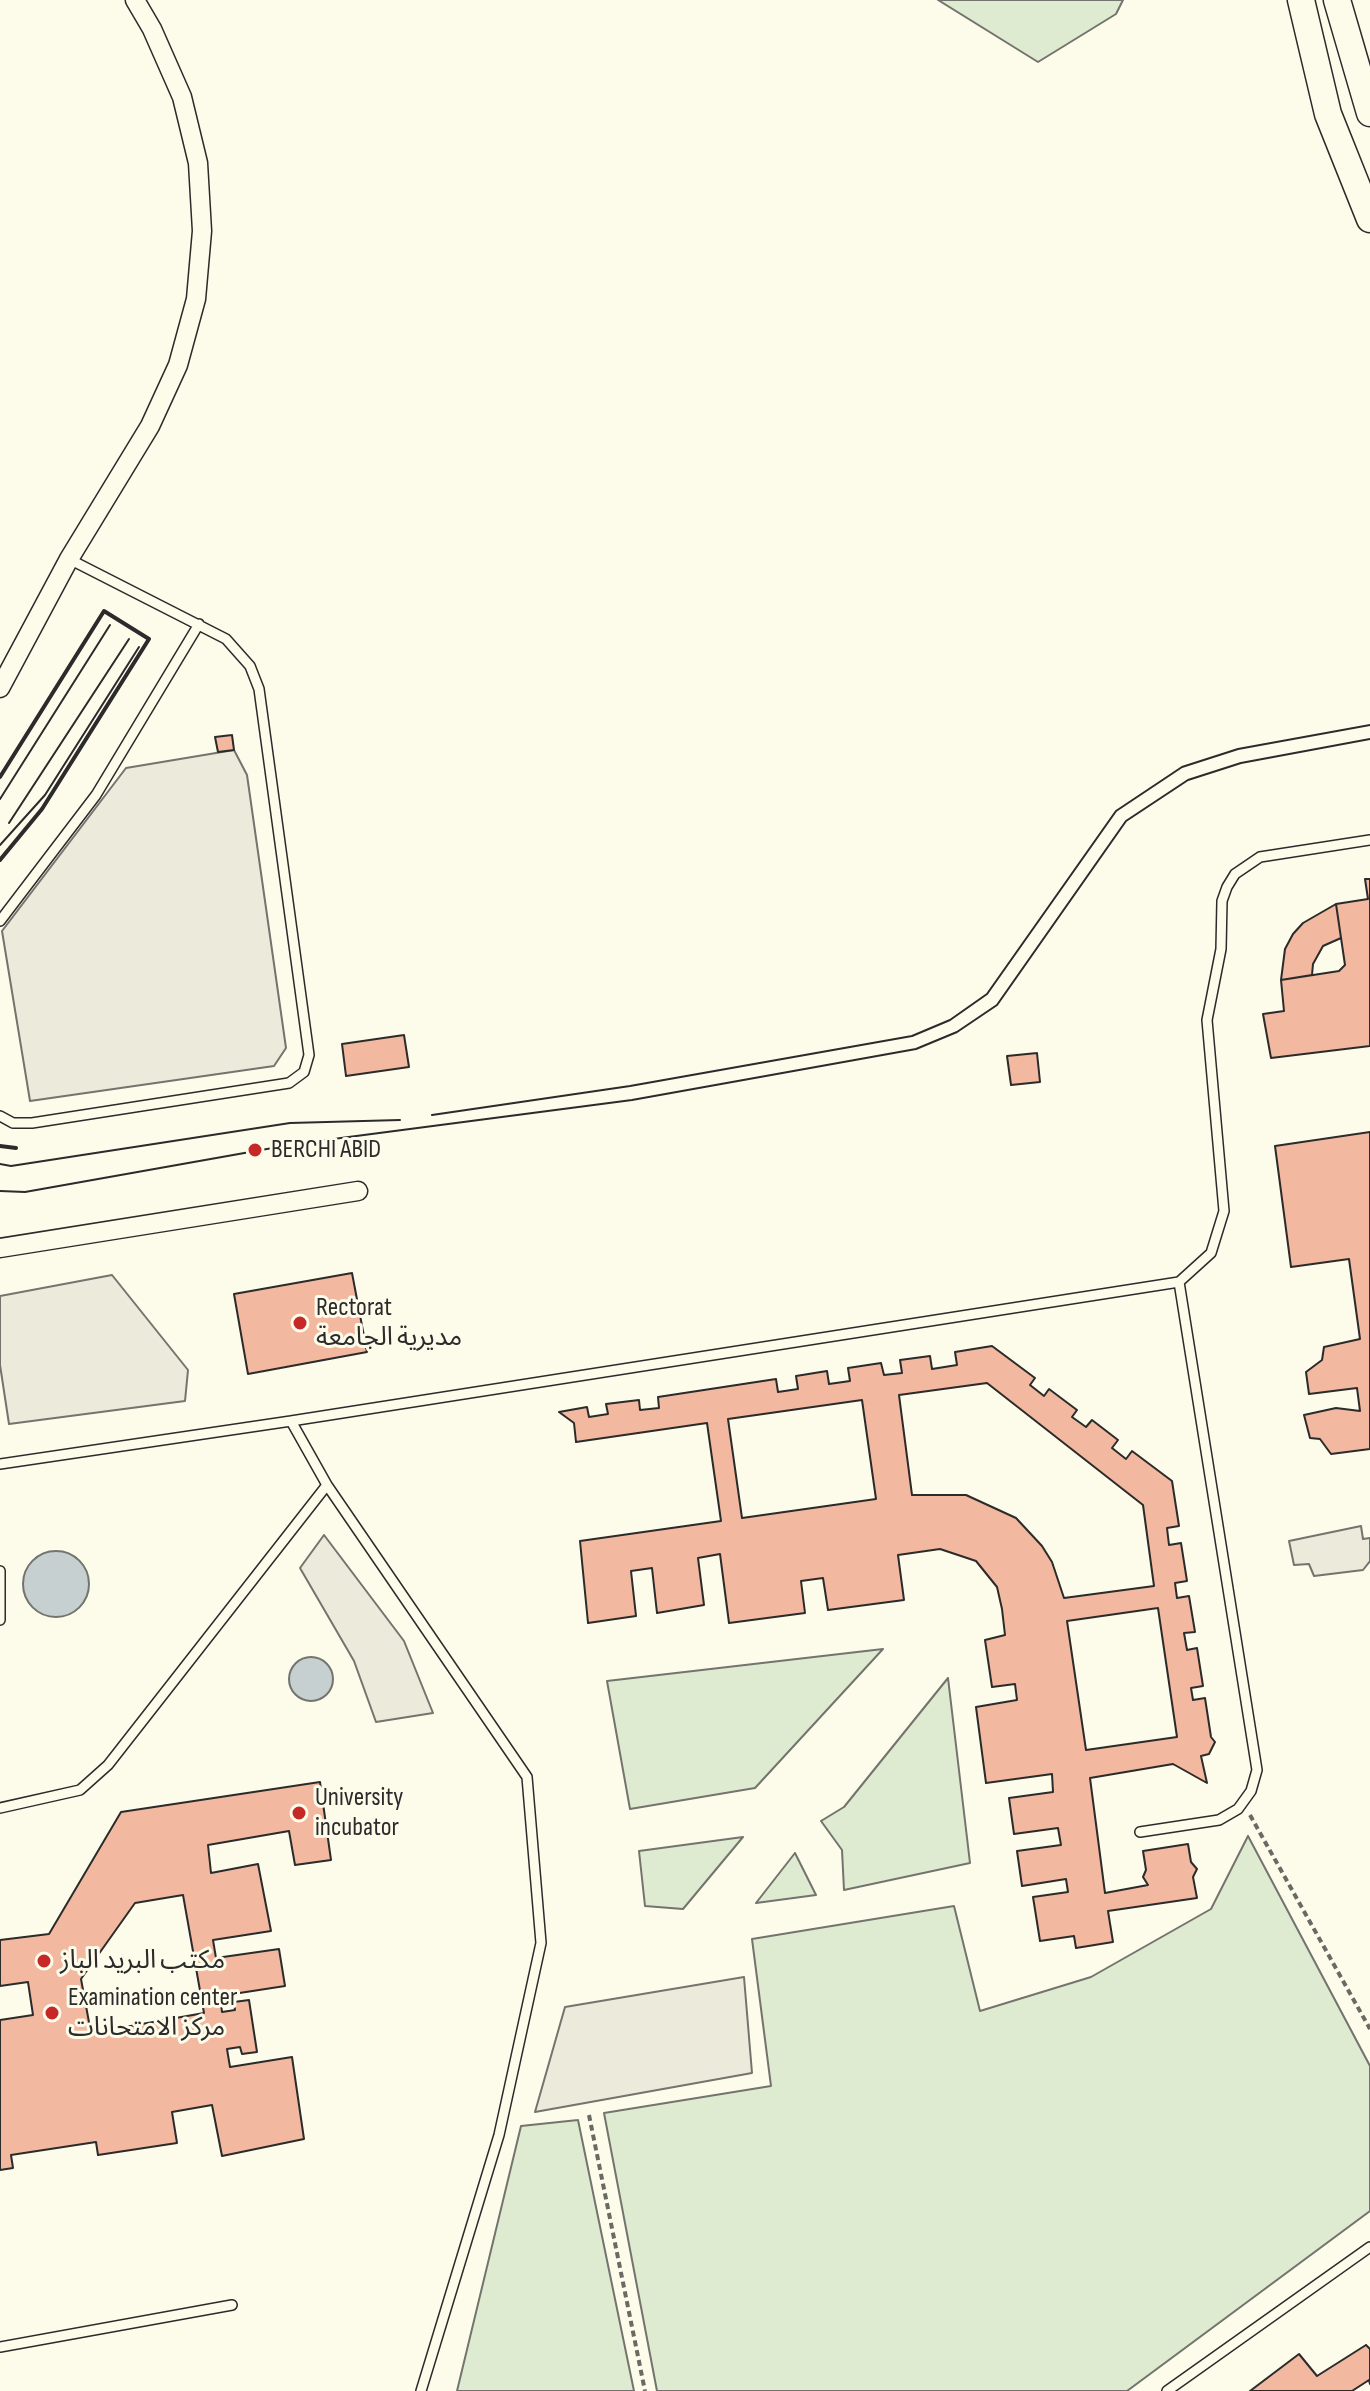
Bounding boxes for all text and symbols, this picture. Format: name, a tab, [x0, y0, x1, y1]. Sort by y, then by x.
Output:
place label: BERCHI ABID	[271, 1134, 381, 1166]
marker: BERCHI ABID	[246, 1141, 264, 1159]
place label: Rectorat مديرية الجامعة	[316, 1292, 462, 1354]
marker: Rectorat مديرية الجامعة	[291, 1314, 309, 1332]
place label: University incubator	[315, 1782, 403, 1844]
marker: University incubator	[290, 1804, 308, 1822]
place label: مكتب البريد الباز	[60, 1945, 225, 1977]
marker: مكتب البريد الباز	[35, 1952, 53, 1970]
place label: Examination center مركز الامتحانات	[68, 1982, 237, 2044]
marker: Examination center مركز الامتحانات	[43, 2004, 61, 2022]

